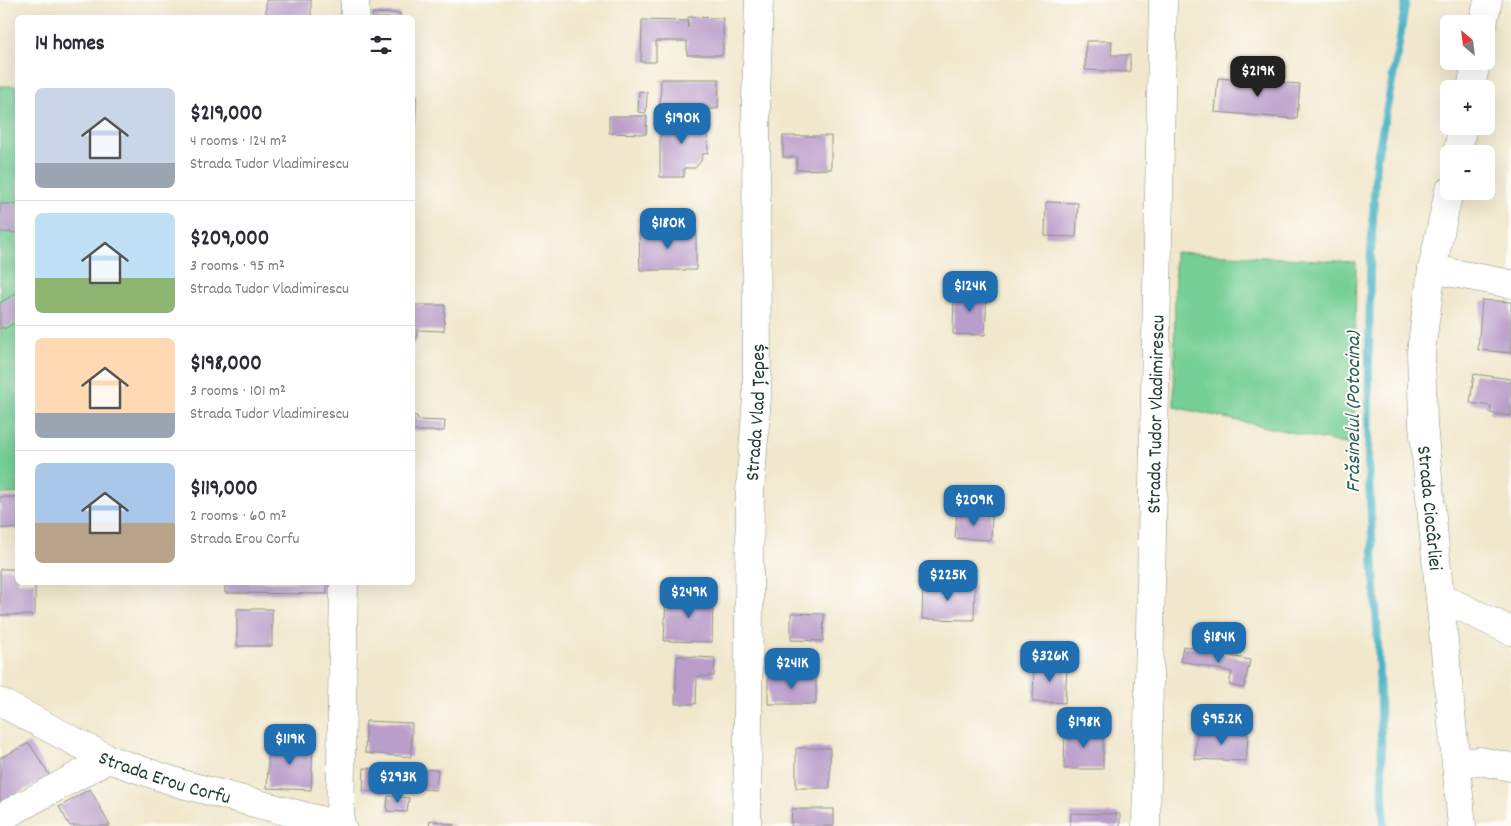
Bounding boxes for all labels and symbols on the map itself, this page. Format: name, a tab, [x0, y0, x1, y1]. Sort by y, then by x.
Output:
north arrow	[1440, 15, 1495, 70]
pin: $219K	[1223, 56, 1293, 98]
pin: $190K	[647, 102, 717, 145]
pin: $180K	[633, 208, 703, 250]
pin: $124K	[935, 270, 1005, 313]
street label: Strada Tudor Vladimirescu	[1141, 314, 1174, 514]
water label: Frăsinelul (Potocina)	[1340, 330, 1370, 493]
street label: Strada Vlad Țepeș	[740, 343, 774, 482]
street label: Strada Ciocârliei	[1408, 445, 1448, 572]
pin: $209K	[939, 484, 1009, 527]
pin: $225K	[913, 560, 983, 602]
pin: $249K	[654, 576, 724, 619]
pin: $184K	[1184, 622, 1254, 664]
pin: $326K	[1015, 640, 1085, 683]
pin: $241K	[757, 648, 827, 690]
pin: $95.2K	[1181, 704, 1263, 746]
pin: $198K	[1049, 706, 1119, 749]
pin: $119K	[255, 724, 325, 766]
street label: Strada Erou Corfu	[92, 745, 233, 813]
pin: $293K	[363, 762, 433, 804]

